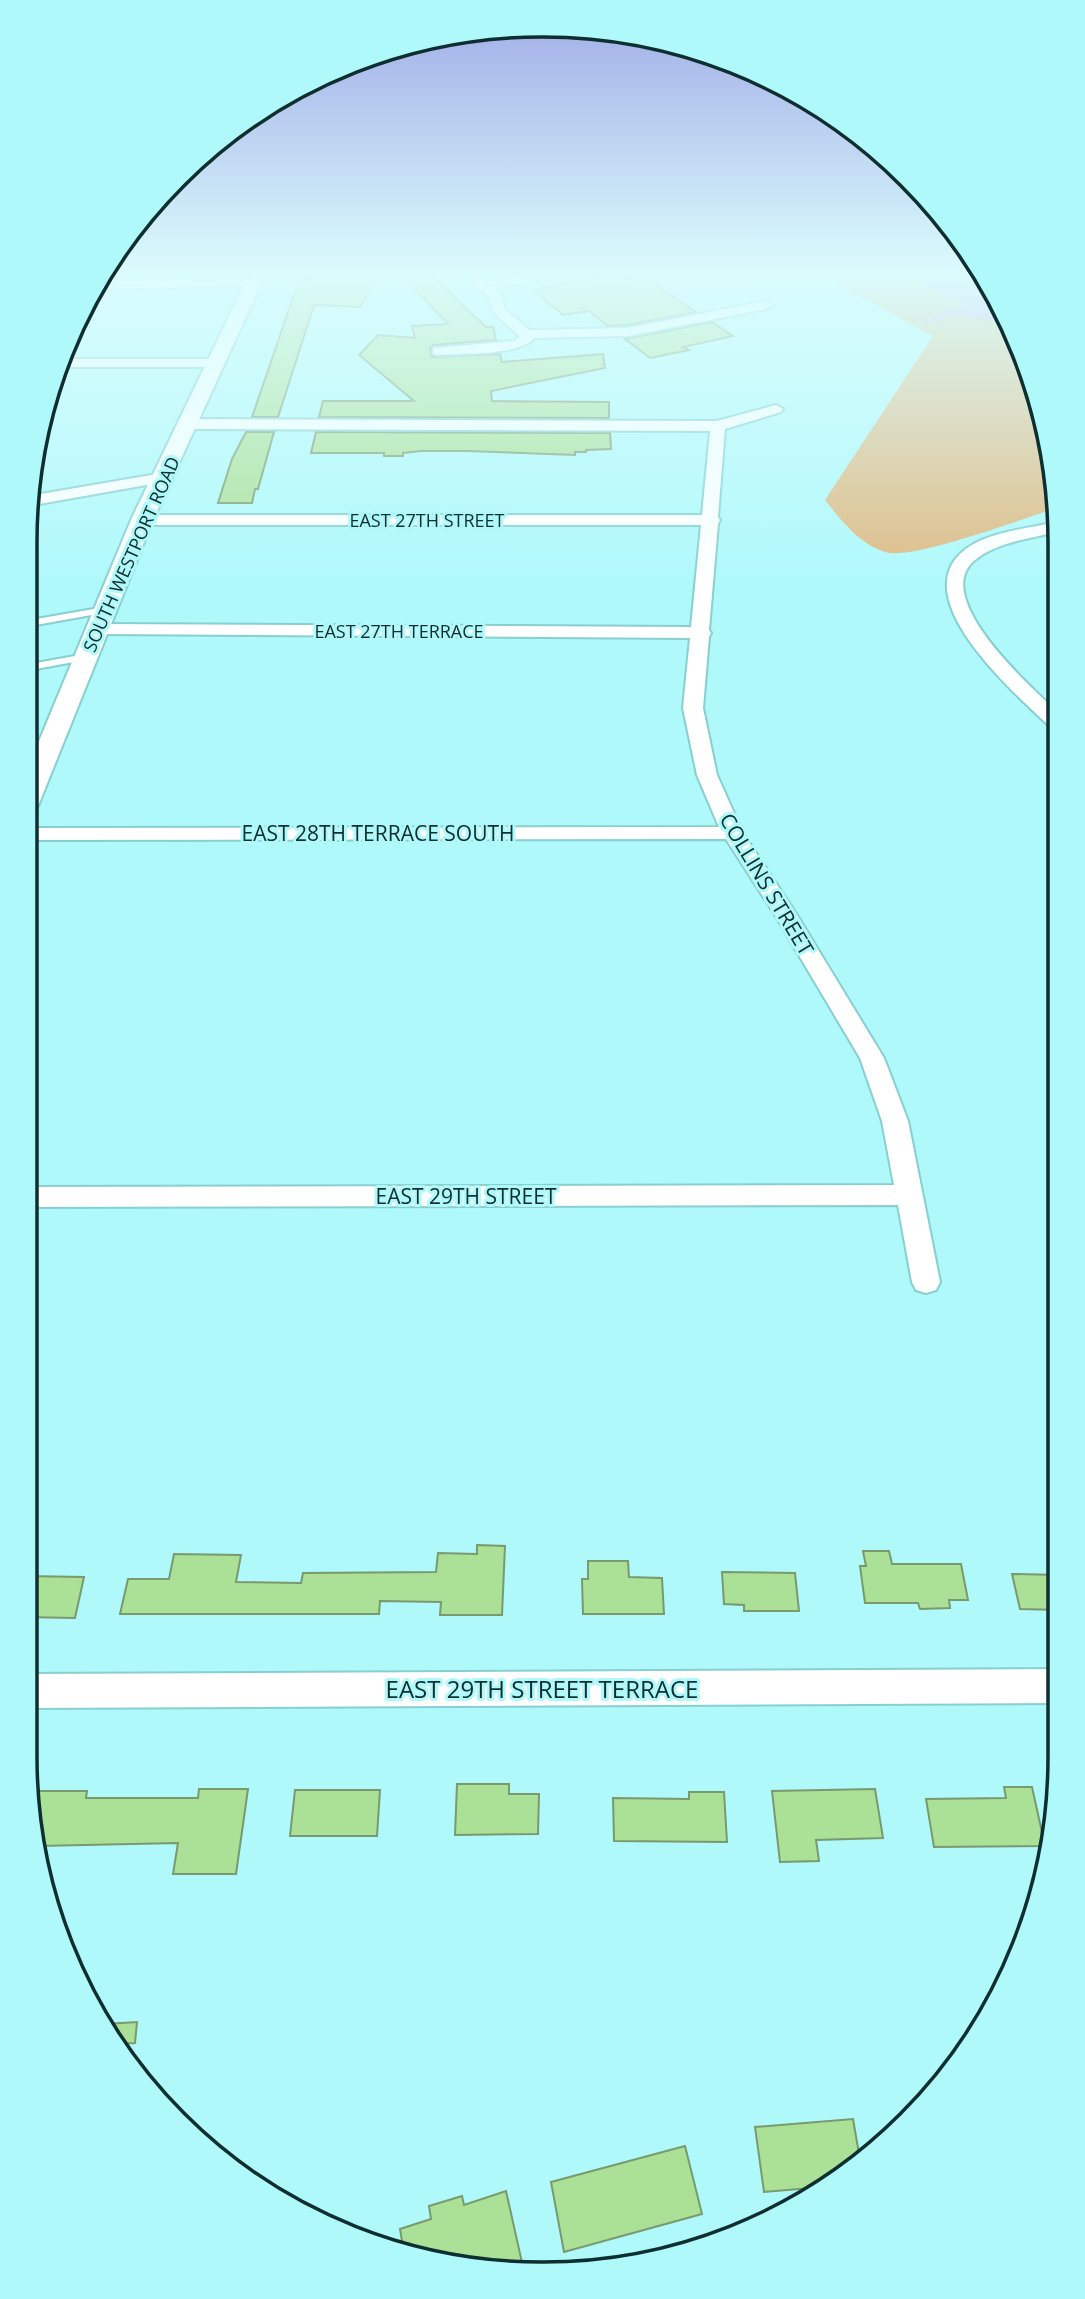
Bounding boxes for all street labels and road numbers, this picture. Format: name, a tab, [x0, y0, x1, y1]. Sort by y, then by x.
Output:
street label: SOUTH WESTPORT ROAD	[77, 453, 185, 655]
street label: EAST 27TH STREET	[349, 508, 505, 532]
street label: EAST 27TH TERRACE	[314, 619, 484, 643]
street label: COLLINS STREET	[714, 808, 821, 961]
street label: EAST 28TH TERRACE SOUTH	[242, 819, 515, 847]
street label: EAST 29TH STREET	[376, 1182, 557, 1210]
street label: EAST 29TH STREET TERRACE	[386, 1672, 698, 1705]

